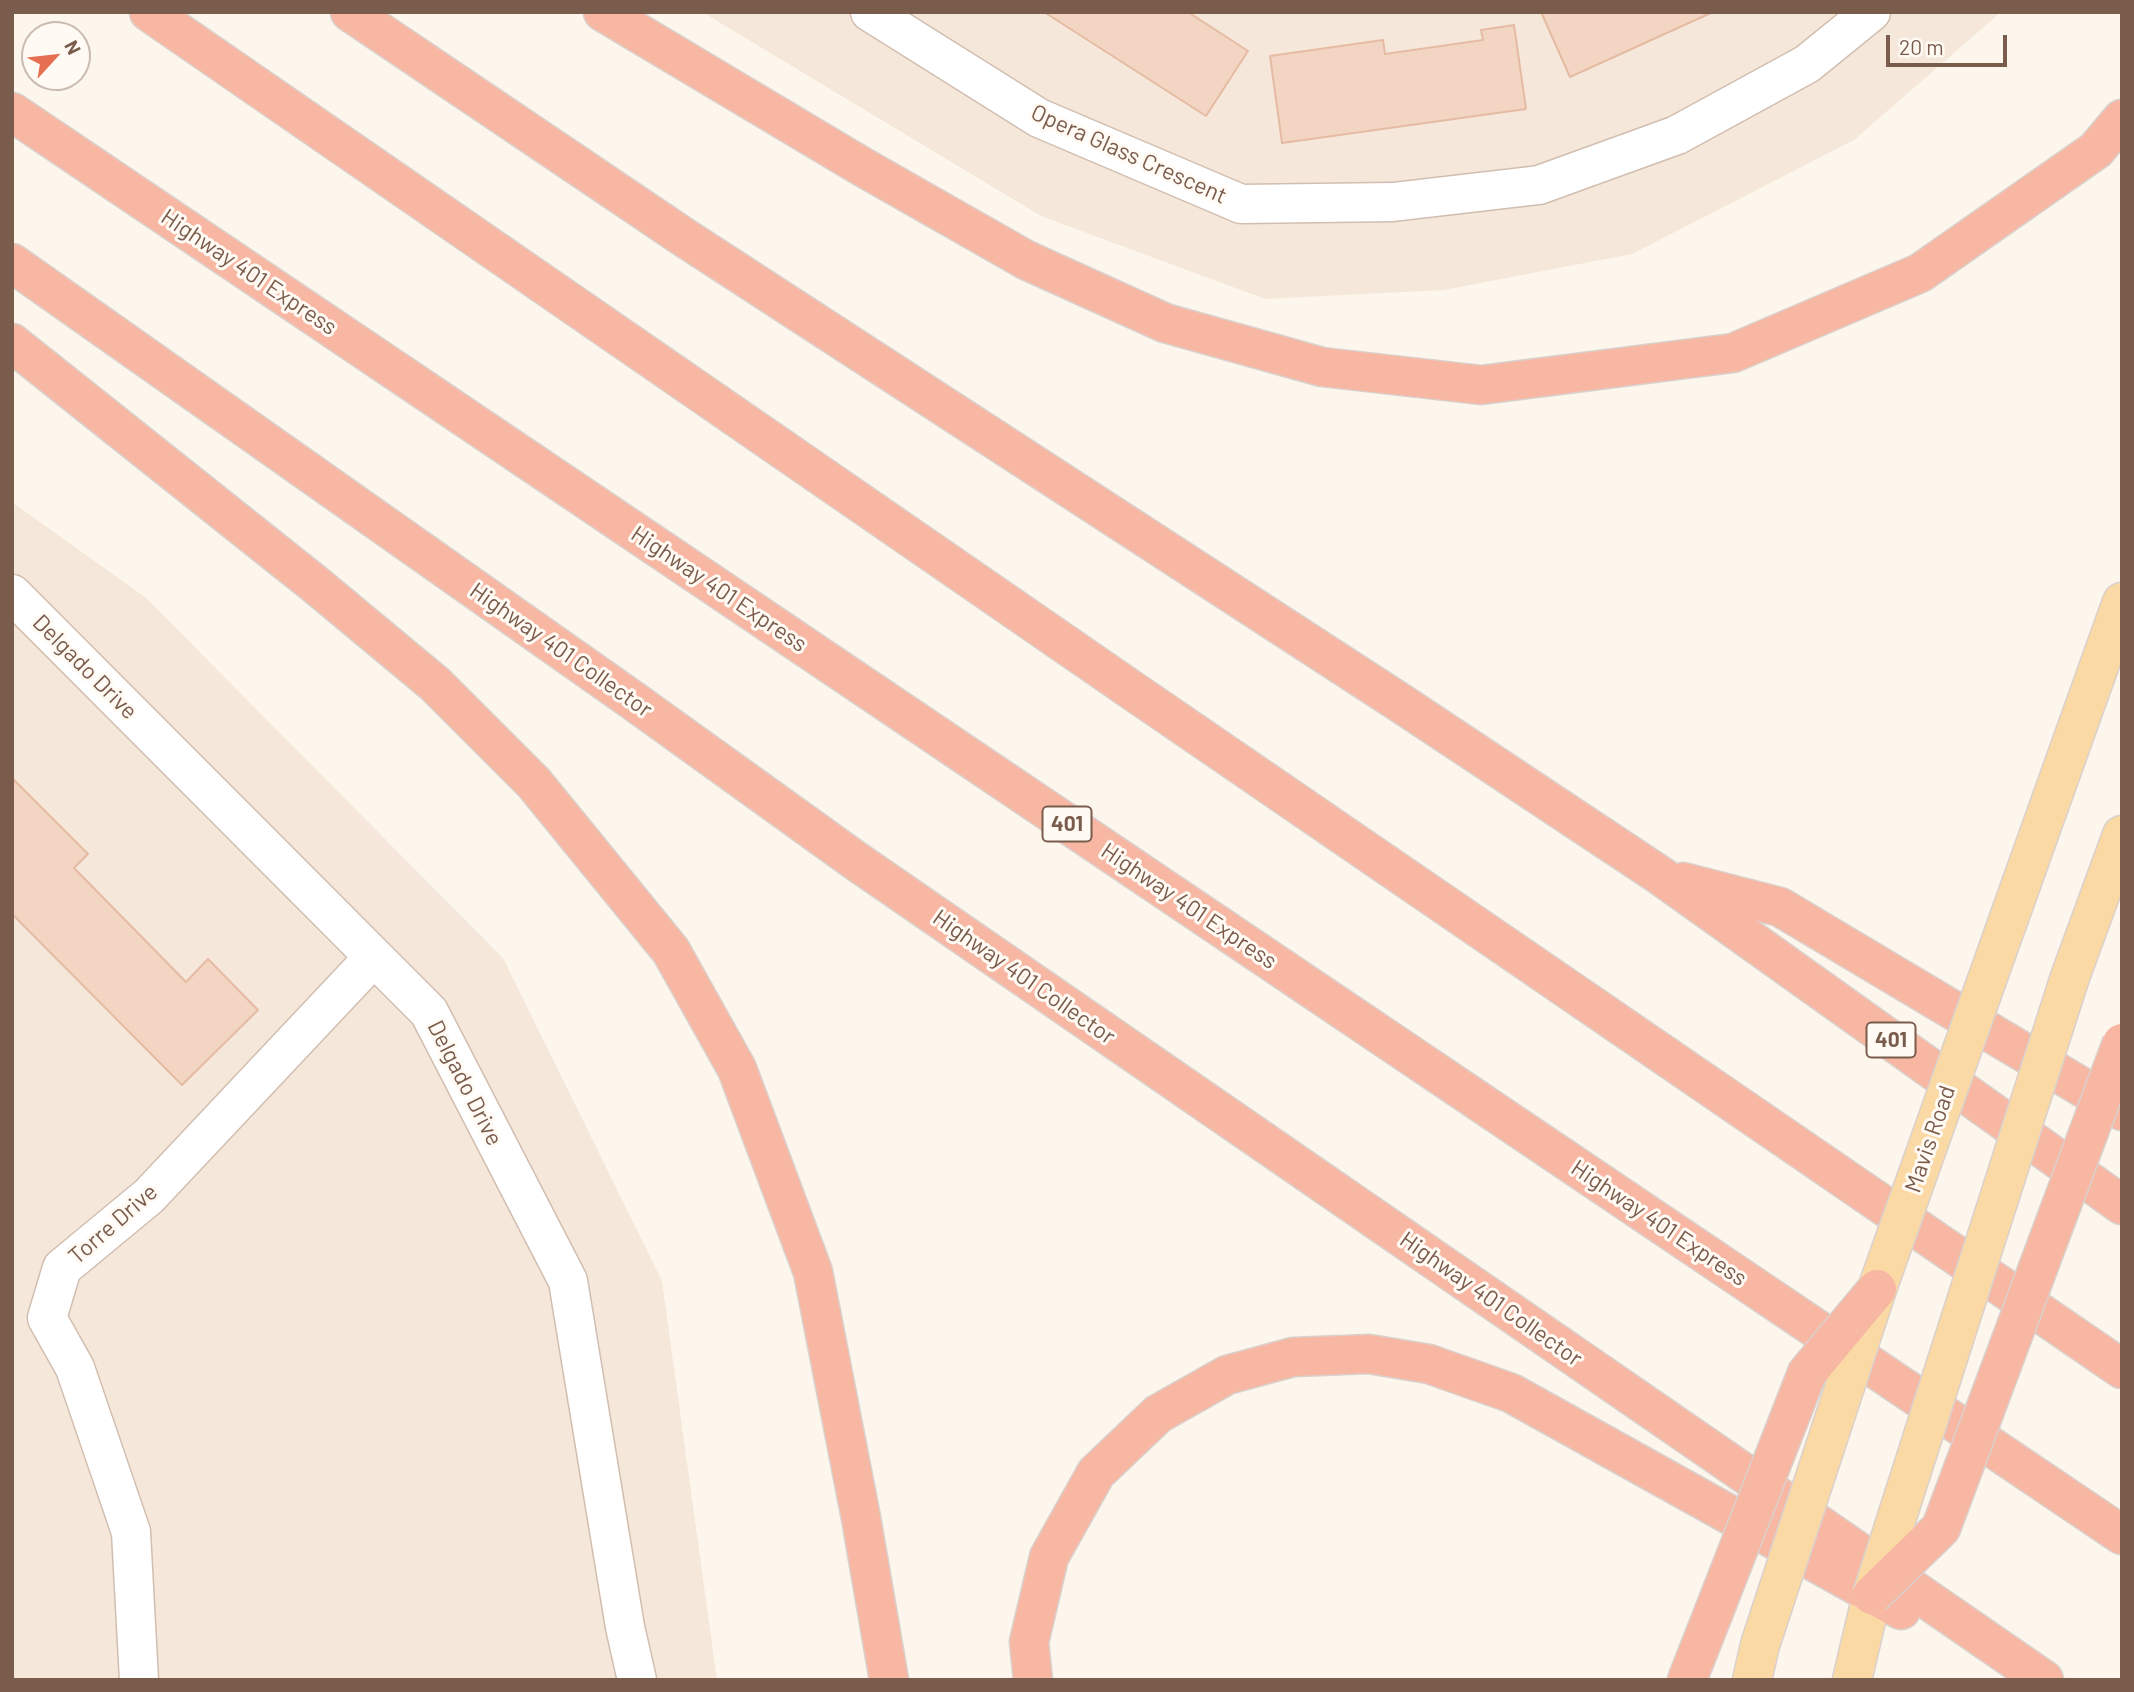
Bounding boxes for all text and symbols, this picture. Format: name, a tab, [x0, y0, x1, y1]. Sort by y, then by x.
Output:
north arrow	[21, 21, 91, 91]
scale bar	[1889, 21, 2010, 65]
text: 20 m	[1899, 34, 1944, 59]
text: N	[60, 36, 86, 58]
street label: Opera Glass Crescent	[1027, 98, 1231, 210]
street label: Highway 401 Express	[156, 203, 342, 341]
street label: Highway 401 Express	[626, 520, 812, 658]
street label: Highway 401 Collector	[464, 577, 658, 723]
street label: Delgado Drive	[27, 609, 143, 725]
road number: 401	[1042, 806, 1092, 842]
street label: Highway 401 Express	[1096, 837, 1282, 975]
street label: Highway 401 Collector	[927, 904, 1121, 1050]
street label: Delgado Drive	[422, 1016, 508, 1150]
road number: 401	[1867, 1023, 1916, 1058]
street label: Mavis Road	[1899, 1082, 1961, 1196]
street label: Highway 401 Express	[1566, 1154, 1752, 1292]
street label: Torre Drive	[63, 1178, 163, 1270]
street label: Highway 401 Collector	[1394, 1226, 1588, 1372]

